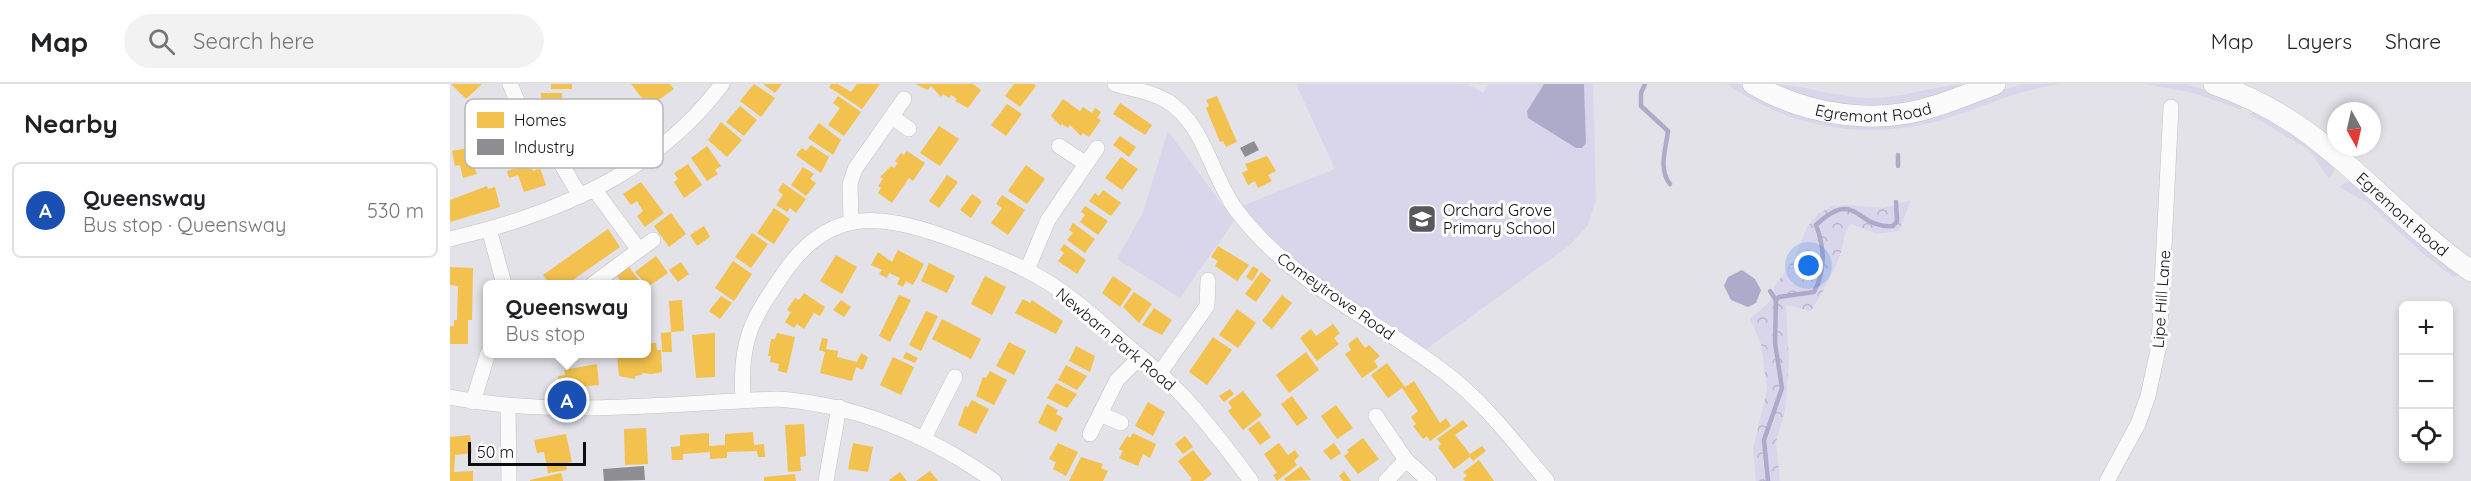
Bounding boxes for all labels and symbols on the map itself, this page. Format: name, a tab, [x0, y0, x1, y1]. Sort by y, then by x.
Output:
street label: Egremont Road	[1813, 98, 1934, 126]
legend	[465, 99, 663, 168]
north arrow	[2327, 102, 2381, 156]
text: Homes	[514, 110, 566, 130]
text: Industry	[514, 137, 574, 157]
street label: Egremont Road	[2352, 168, 2453, 260]
place label: Orchard Grove Primary School	[1443, 200, 1555, 238]
school or university icon: Orchard Grove Primary School	[1406, 203, 1438, 235]
street label: Comeytrowe Road	[1273, 248, 1399, 344]
street label: Lipe Hill Lane	[2148, 249, 2174, 349]
your location	[1794, 251, 1823, 280]
street label: Newbarn Park Road	[1052, 283, 1180, 395]
pin: A	[548, 378, 586, 422]
scale bar	[468, 439, 586, 466]

